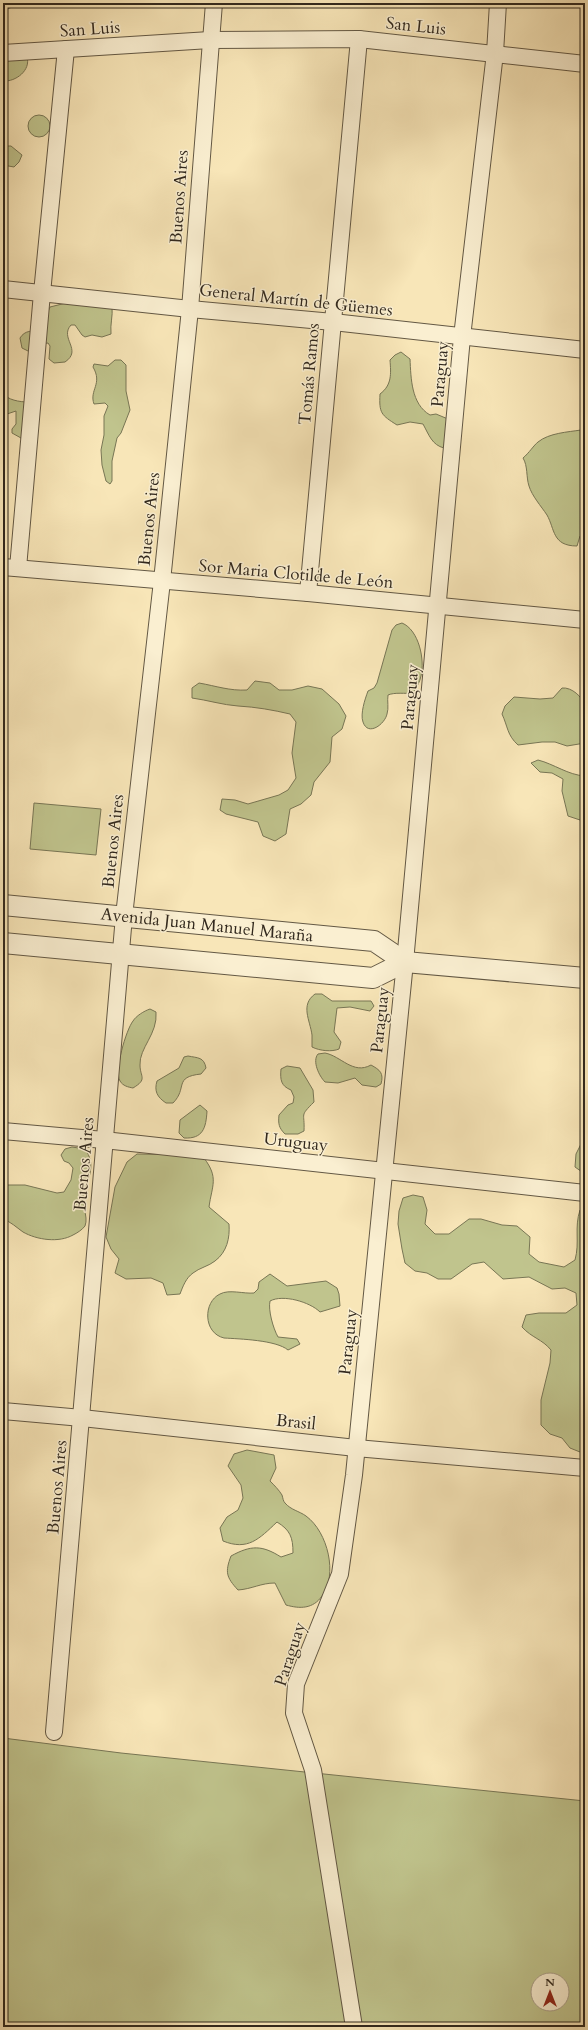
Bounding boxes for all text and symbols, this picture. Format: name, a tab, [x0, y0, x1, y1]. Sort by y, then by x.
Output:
street label: San Luis	[385, 11, 447, 41]
street label: San Luis	[59, 15, 121, 43]
street label: Buenos Aires	[164, 149, 194, 245]
street label: General Martín de Güemes	[198, 278, 394, 322]
street label: Tomás Ramos	[293, 322, 325, 426]
street label: Paraguay	[426, 340, 454, 408]
street label: Buenos Aires	[133, 471, 165, 567]
street label: Sor Maria Clotilde de León	[198, 554, 395, 594]
street label: Paraguay	[396, 663, 424, 731]
street label: Buenos Aires	[97, 793, 129, 889]
street label: Avenida Juan Manuel Maraña	[100, 902, 315, 948]
street label: Paraguay	[365, 986, 395, 1054]
street label: Buenos Aires	[68, 1116, 100, 1212]
street label: Uruguay	[263, 1127, 329, 1157]
street label: Paraguay	[333, 1308, 363, 1376]
street label: Brasil	[275, 1408, 318, 1436]
street label: Buenos Aires	[41, 1439, 73, 1535]
street label: Paraguay	[269, 1619, 311, 1689]
north arrow	[530, 1972, 570, 2012]
text: N	[545, 1975, 555, 1990]

